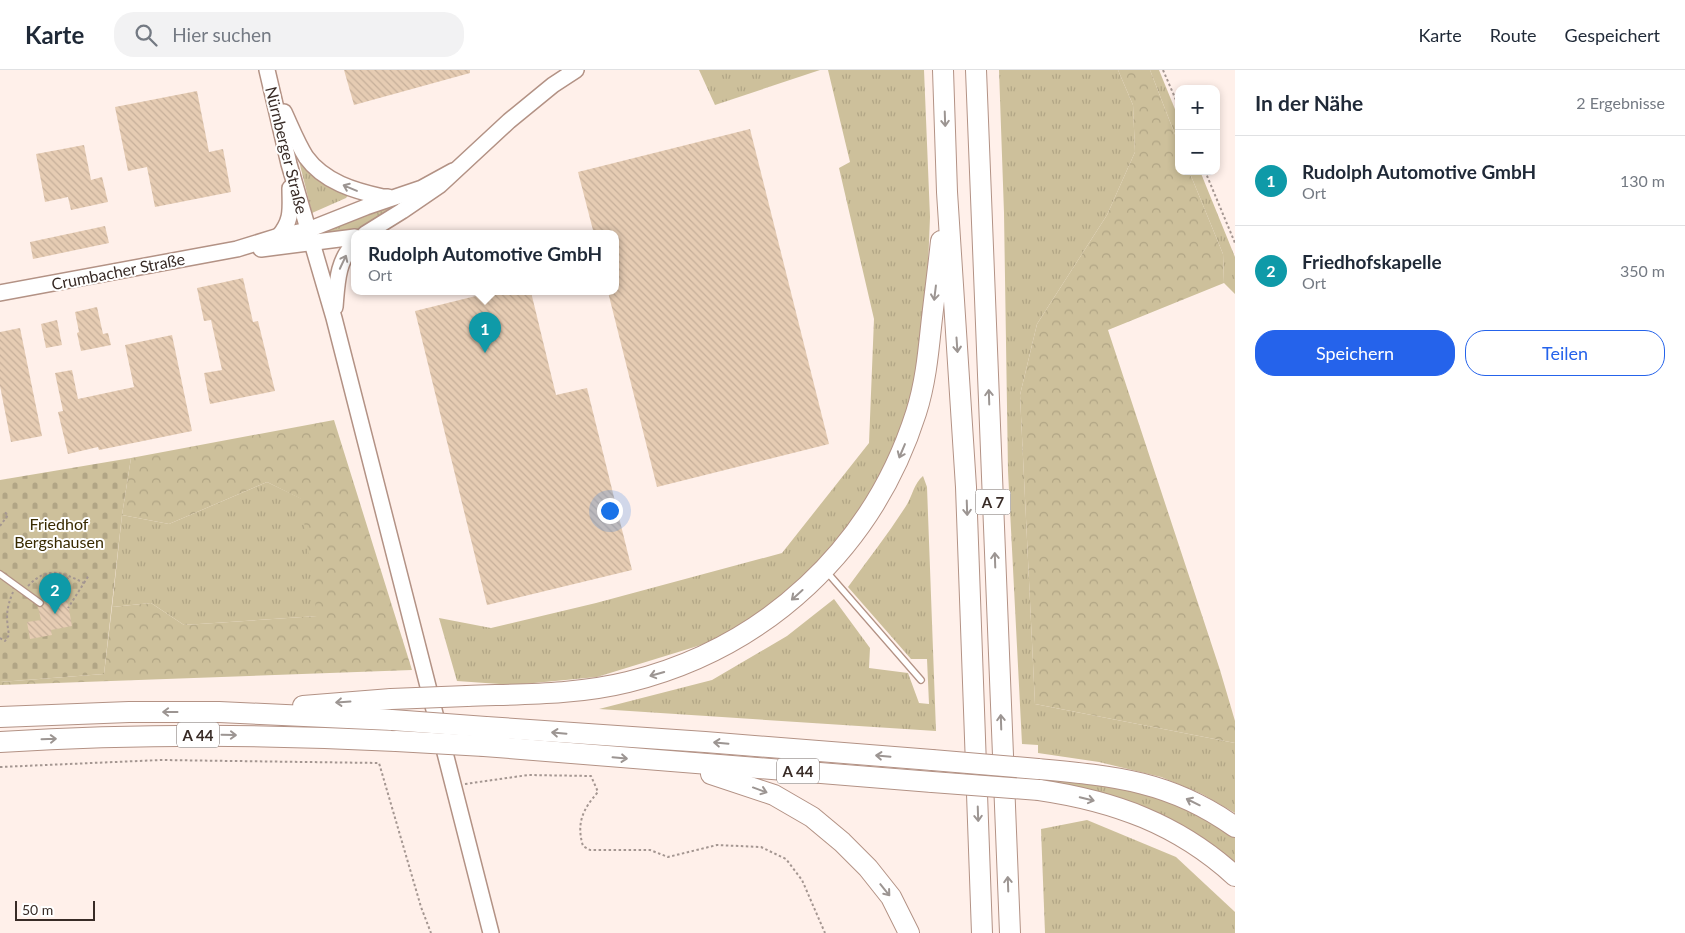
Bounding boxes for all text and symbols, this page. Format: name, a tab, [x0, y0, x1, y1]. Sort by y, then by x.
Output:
search box	[114, 12, 464, 57]
text: Karte	[25, 20, 84, 49]
icon: search	[132, 21, 160, 49]
text: Hier suchen	[172, 23, 272, 46]
text: Karte	[1418, 24, 1462, 46]
text: Route	[1490, 24, 1537, 46]
text: Gespeichert	[1565, 24, 1660, 46]
street label: Nürnberger Straße	[262, 84, 312, 216]
map controls	[1175, 85, 1220, 175]
button: +	[1175, 85, 1220, 130]
text: In der Nähe	[1255, 90, 1363, 115]
text: 2 Ergebnisse	[1576, 93, 1665, 112]
one-way arrow	[940, 110, 949, 126]
button: −	[1175, 130, 1220, 175]
text: Rudolph Automotive GmbH	[1302, 160, 1536, 183]
text: 1	[1266, 171, 1276, 190]
text: 130 m	[1620, 171, 1665, 190]
one-way arrow	[343, 183, 358, 193]
text: Ort	[1302, 183, 1326, 202]
popup	[351, 230, 619, 295]
text: Rudolph Automotive GmbH	[368, 242, 602, 265]
street label: Crumbacher Straße	[50, 249, 186, 293]
text: Friedhofskapelle	[1302, 250, 1442, 273]
one-way arrow	[338, 255, 348, 270]
text: 2	[1266, 261, 1276, 280]
text: 350 m	[1620, 261, 1665, 280]
text: Ort	[368, 265, 392, 284]
text: Ort	[1302, 273, 1326, 292]
one-way arrow	[930, 284, 940, 300]
pin: 1	[469, 312, 501, 353]
button: Speichern	[1255, 330, 1455, 376]
button: Teilen	[1465, 330, 1665, 376]
one-way arrow	[953, 337, 962, 353]
one-way arrow	[984, 389, 993, 405]
one-way arrow	[896, 443, 906, 458]
road number: A 7	[976, 490, 1010, 514]
your location	[597, 498, 623, 524]
one-way arrow	[962, 499, 972, 515]
park label: Friedhof Bergshausen	[14, 514, 104, 551]
one-way arrow	[990, 552, 1000, 568]
pin: 2	[39, 573, 71, 614]
one-way arrow	[791, 589, 804, 601]
one-way arrow	[649, 670, 665, 680]
one-way arrow	[335, 698, 351, 707]
one-way arrow	[162, 707, 178, 717]
one-way arrow	[997, 714, 1006, 730]
road number: A 44	[177, 722, 219, 748]
one-way arrow	[552, 728, 568, 737]
one-way arrow	[220, 730, 236, 740]
one-way arrow	[40, 734, 56, 744]
one-way arrow	[714, 739, 730, 748]
one-way arrow	[876, 752, 892, 761]
one-way arrow	[612, 753, 628, 762]
road number: A 44	[777, 758, 819, 784]
one-way arrow	[752, 785, 768, 795]
one-way arrow	[1078, 795, 1094, 804]
one-way arrow	[1186, 797, 1201, 806]
one-way arrow	[973, 806, 982, 822]
one-way arrow	[1003, 877, 1012, 893]
one-way arrow	[880, 883, 891, 896]
scale bar	[15, 898, 95, 921]
text: 50 m	[22, 901, 53, 918]

